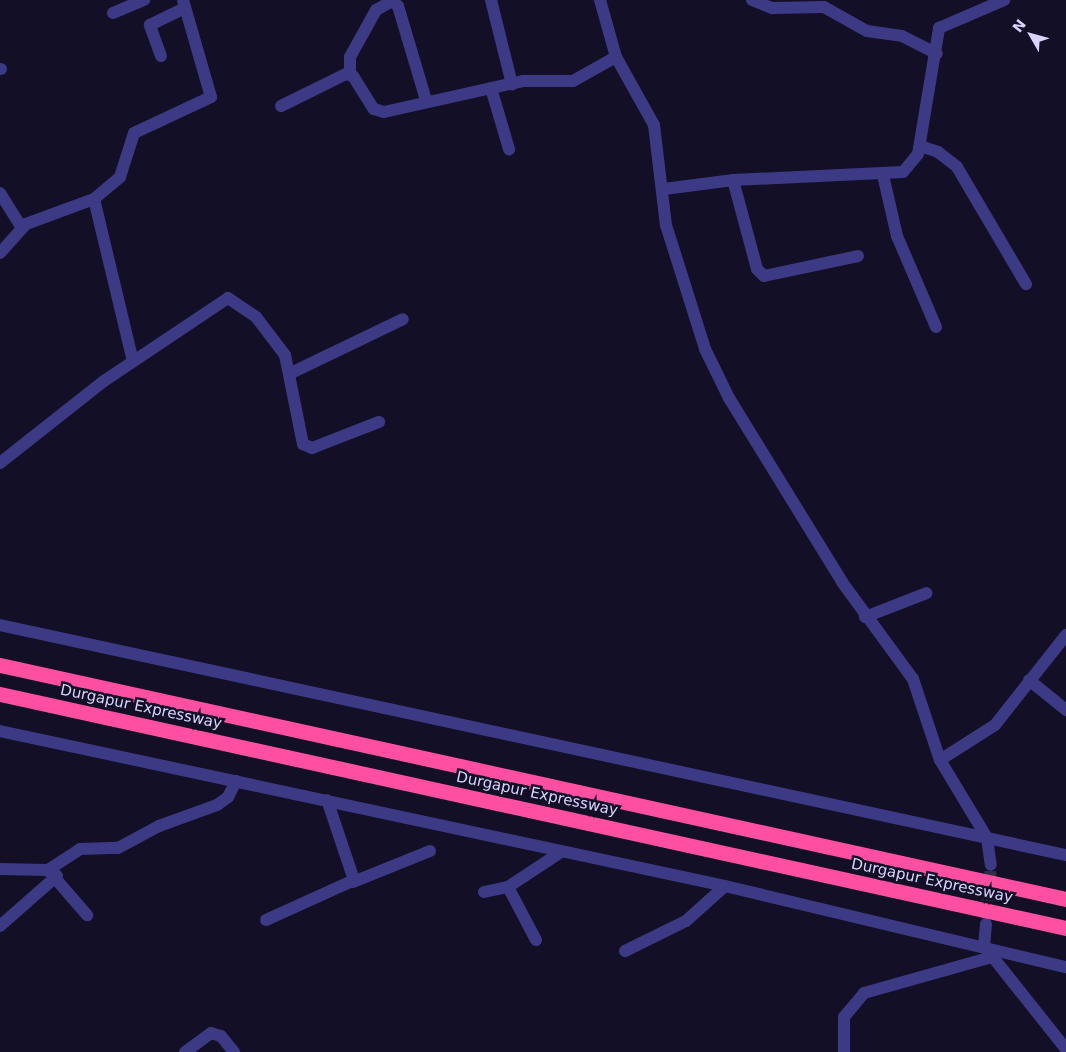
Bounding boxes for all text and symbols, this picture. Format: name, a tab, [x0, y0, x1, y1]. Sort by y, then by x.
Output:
north arrow	[1006, 10, 1056, 60]
text: N	[1009, 16, 1029, 35]
street label: Durgapur Expressway	[59, 681, 223, 733]
street label: Durgapur Expressway	[455, 768, 619, 820]
street label: Durgapur Expressway	[850, 855, 1014, 907]

